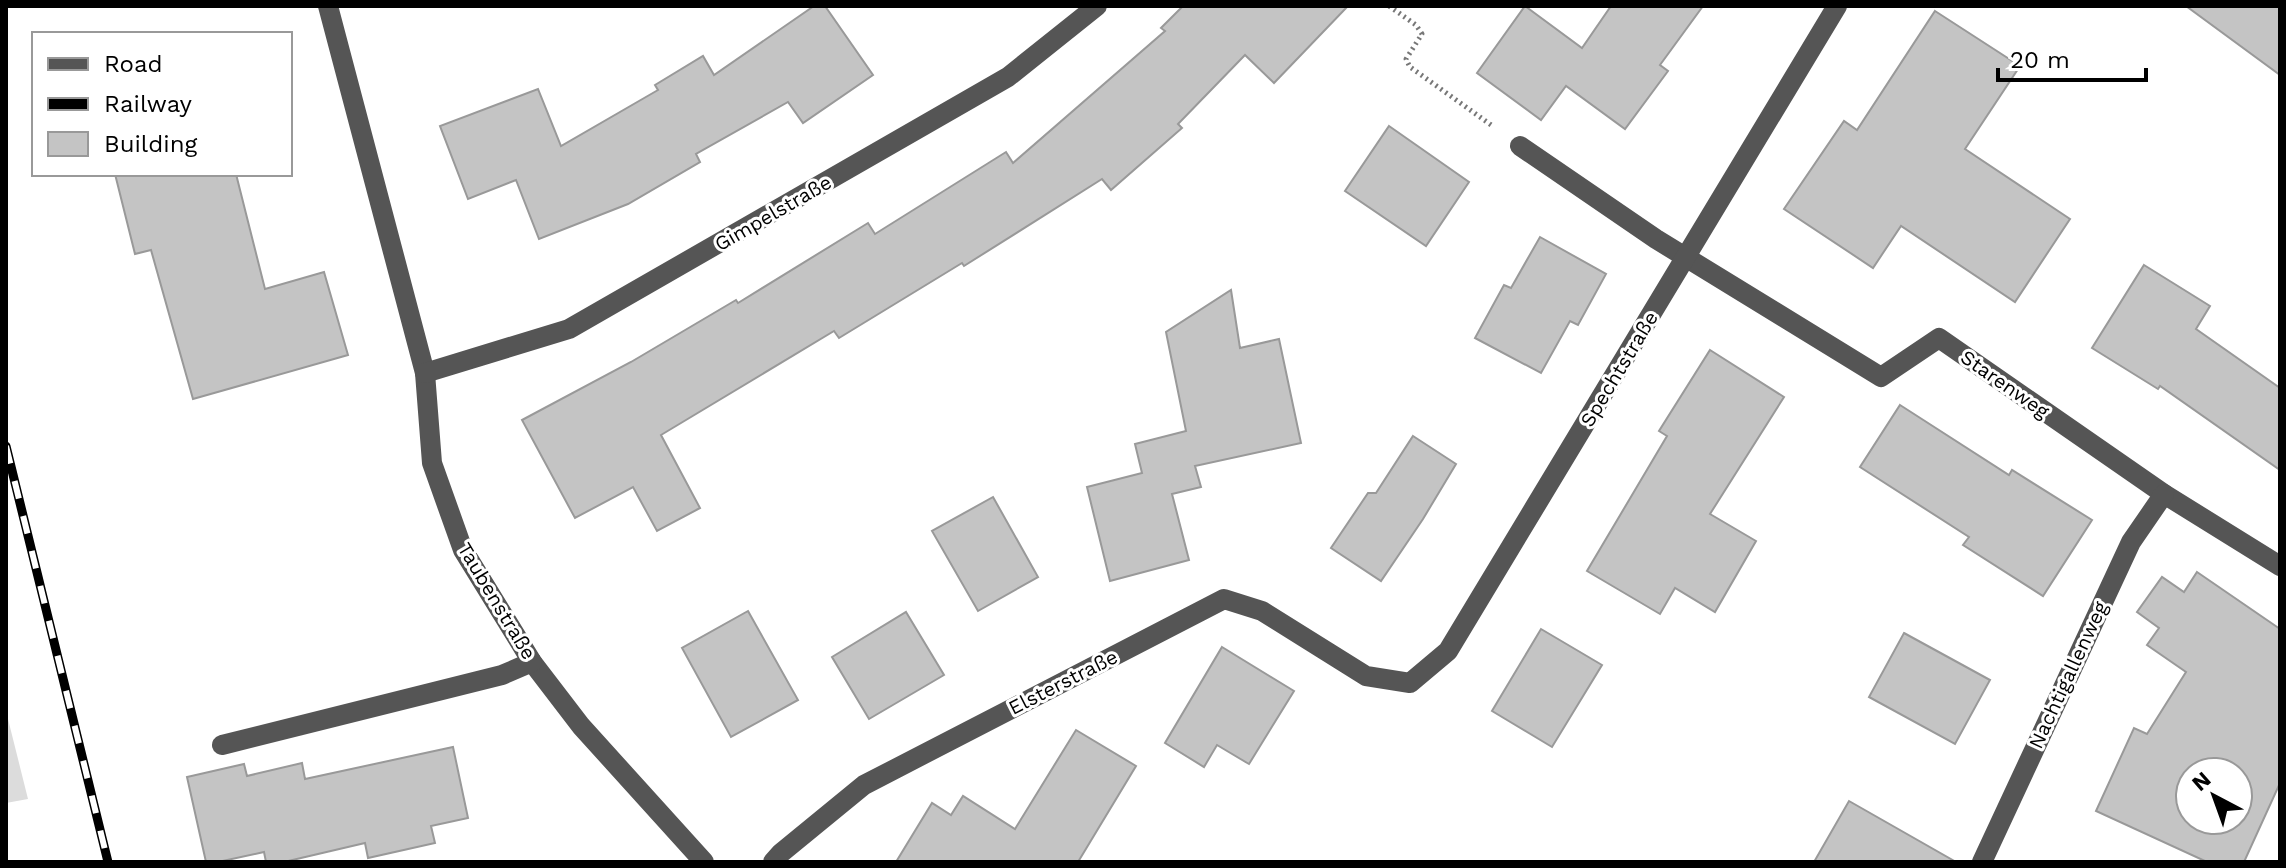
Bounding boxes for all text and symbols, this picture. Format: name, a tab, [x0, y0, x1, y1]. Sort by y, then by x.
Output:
legend	[32, 32, 292, 176]
scale bar	[1998, 32, 2146, 82]
text: 20 m	[2010, 46, 2070, 74]
text: Road	[104, 50, 163, 78]
text: Railway	[104, 90, 193, 118]
text: Building	[104, 130, 197, 158]
street label: Gimpelstraße	[710, 170, 836, 256]
street label: Spechtstraße	[1575, 307, 1663, 431]
street label: Starenweg	[1956, 345, 2054, 423]
street label: Taubenstraße	[453, 538, 541, 664]
street label: Nachtigallenweg	[2023, 597, 2113, 752]
street label: Elsterstraße	[1004, 644, 1122, 720]
north arrow	[2174, 756, 2254, 836]
text: N	[2187, 766, 2216, 796]

